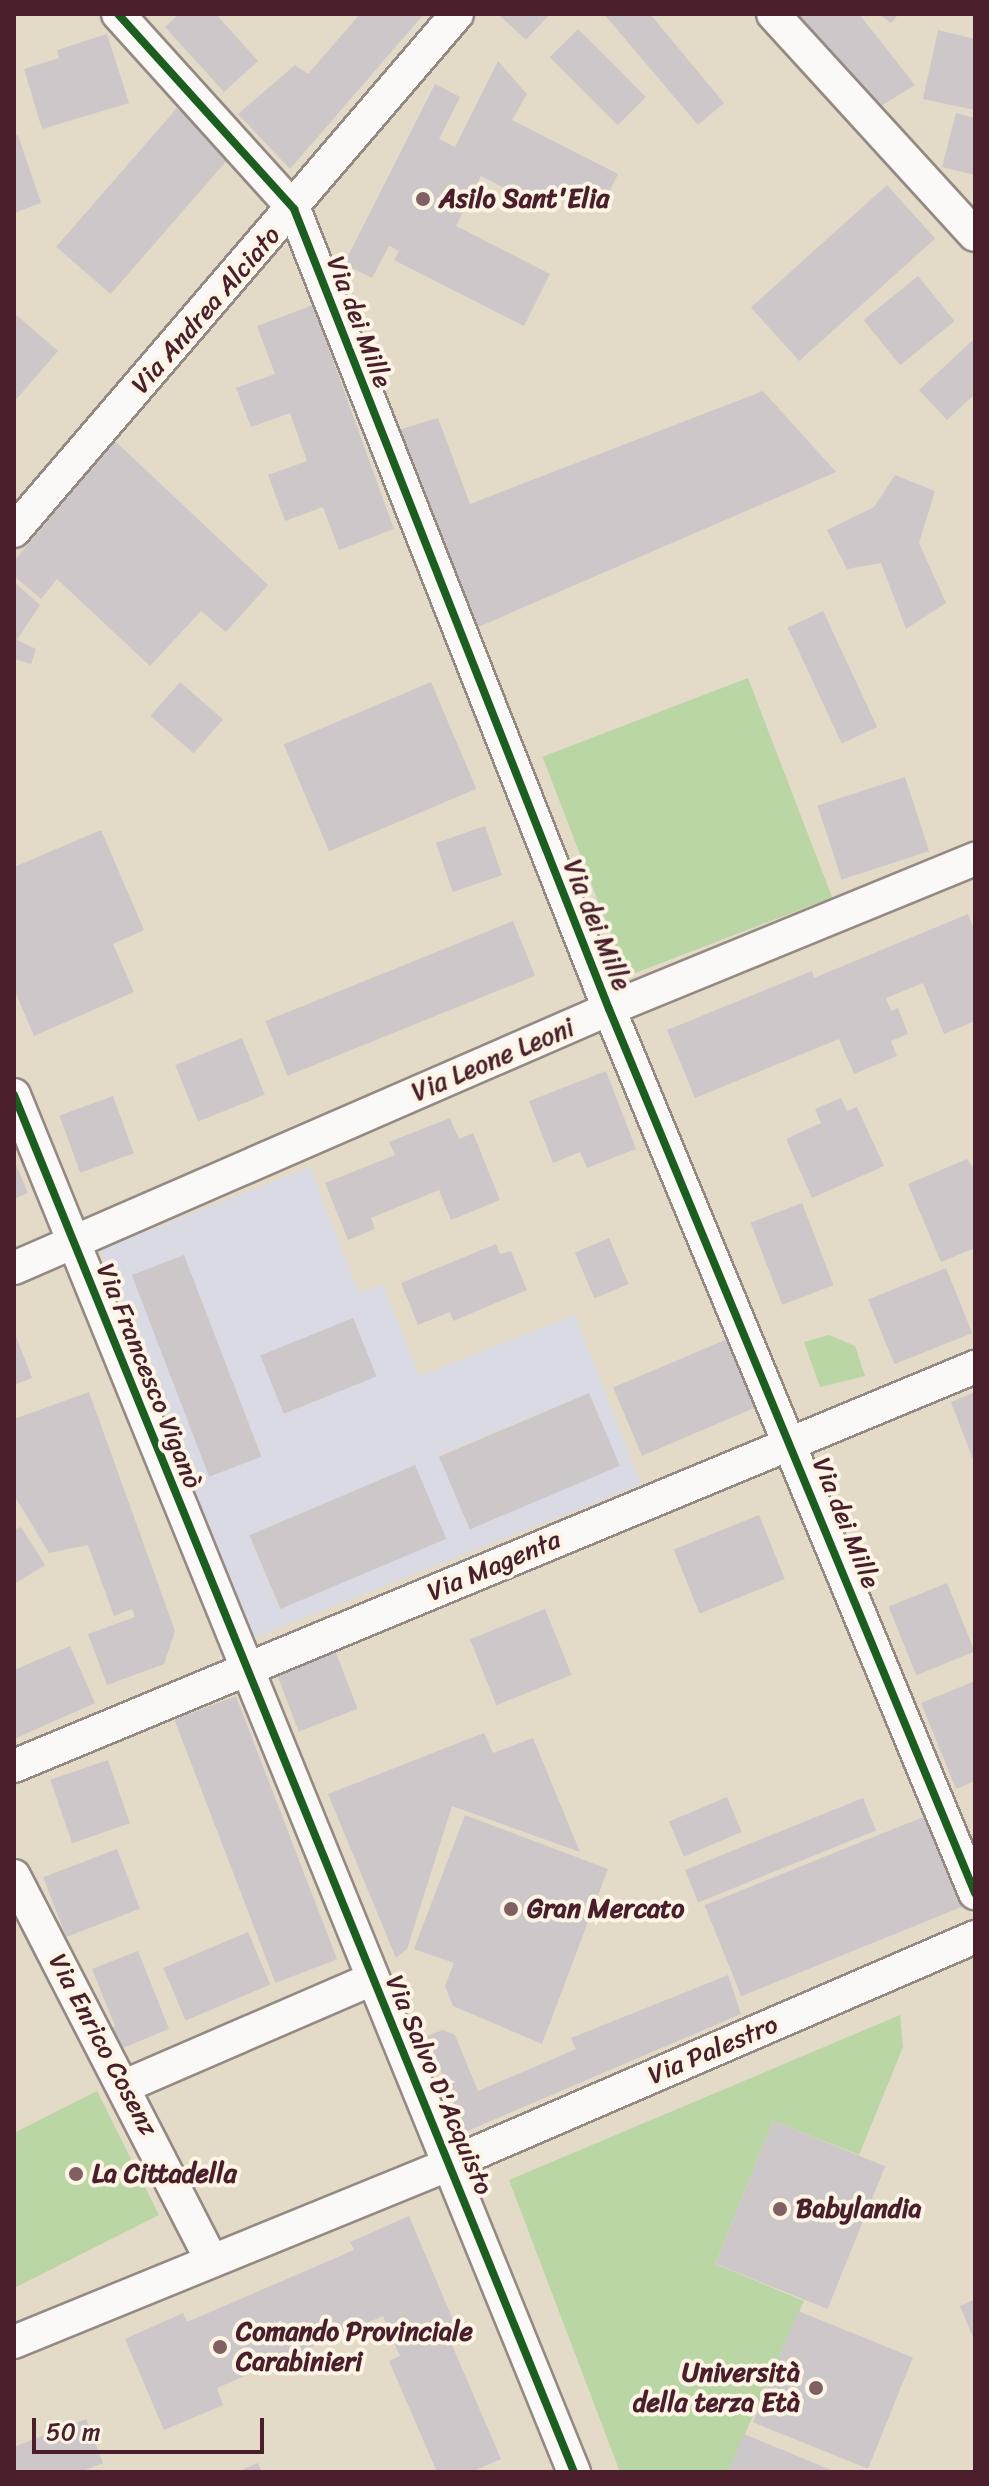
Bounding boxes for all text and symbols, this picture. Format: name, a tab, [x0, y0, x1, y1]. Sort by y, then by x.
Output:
place label: Asilo Sant'Elia	[439, 183, 609, 215]
marker: Asilo Sant'Elia	[414, 190, 432, 208]
street label: Via Andrea Alciato	[125, 220, 287, 400]
street label: Via dei Mille	[319, 251, 399, 393]
street label: Via dei Mille	[556, 854, 638, 996]
street label: Via Leone Leoni	[407, 1012, 579, 1108]
street label: Via Francesco Viganò	[89, 1258, 209, 1494]
street label: Via dei Mille	[805, 1452, 887, 1594]
street label: Via Magenta	[423, 1524, 565, 1608]
place label: Gran Mercato	[527, 1893, 682, 1925]
marker: Gran Mercato	[502, 1900, 520, 1918]
street label: Via Enrico Cosenz	[42, 1948, 164, 2142]
street label: Via Salvo D'Acquisto	[379, 1971, 499, 2199]
street label: Via Palestro	[643, 2009, 783, 2091]
place label: La Cittadella	[92, 2158, 236, 2190]
marker: La Cittadella	[67, 2165, 85, 2183]
place label: Babylandia	[796, 2193, 922, 2225]
marker: Babylandia	[771, 2200, 789, 2218]
place label: Comando Provinciale Carabinieri	[236, 2316, 473, 2378]
marker: Comando Provinciale Carabinieri	[211, 2338, 229, 2356]
place label: Università della terza Età	[632, 2357, 800, 2418]
marker: Università della terza Età	[807, 2379, 825, 2397]
scale bar	[36, 2402, 268, 2452]
text: 50 m	[46, 2411, 101, 2453]

